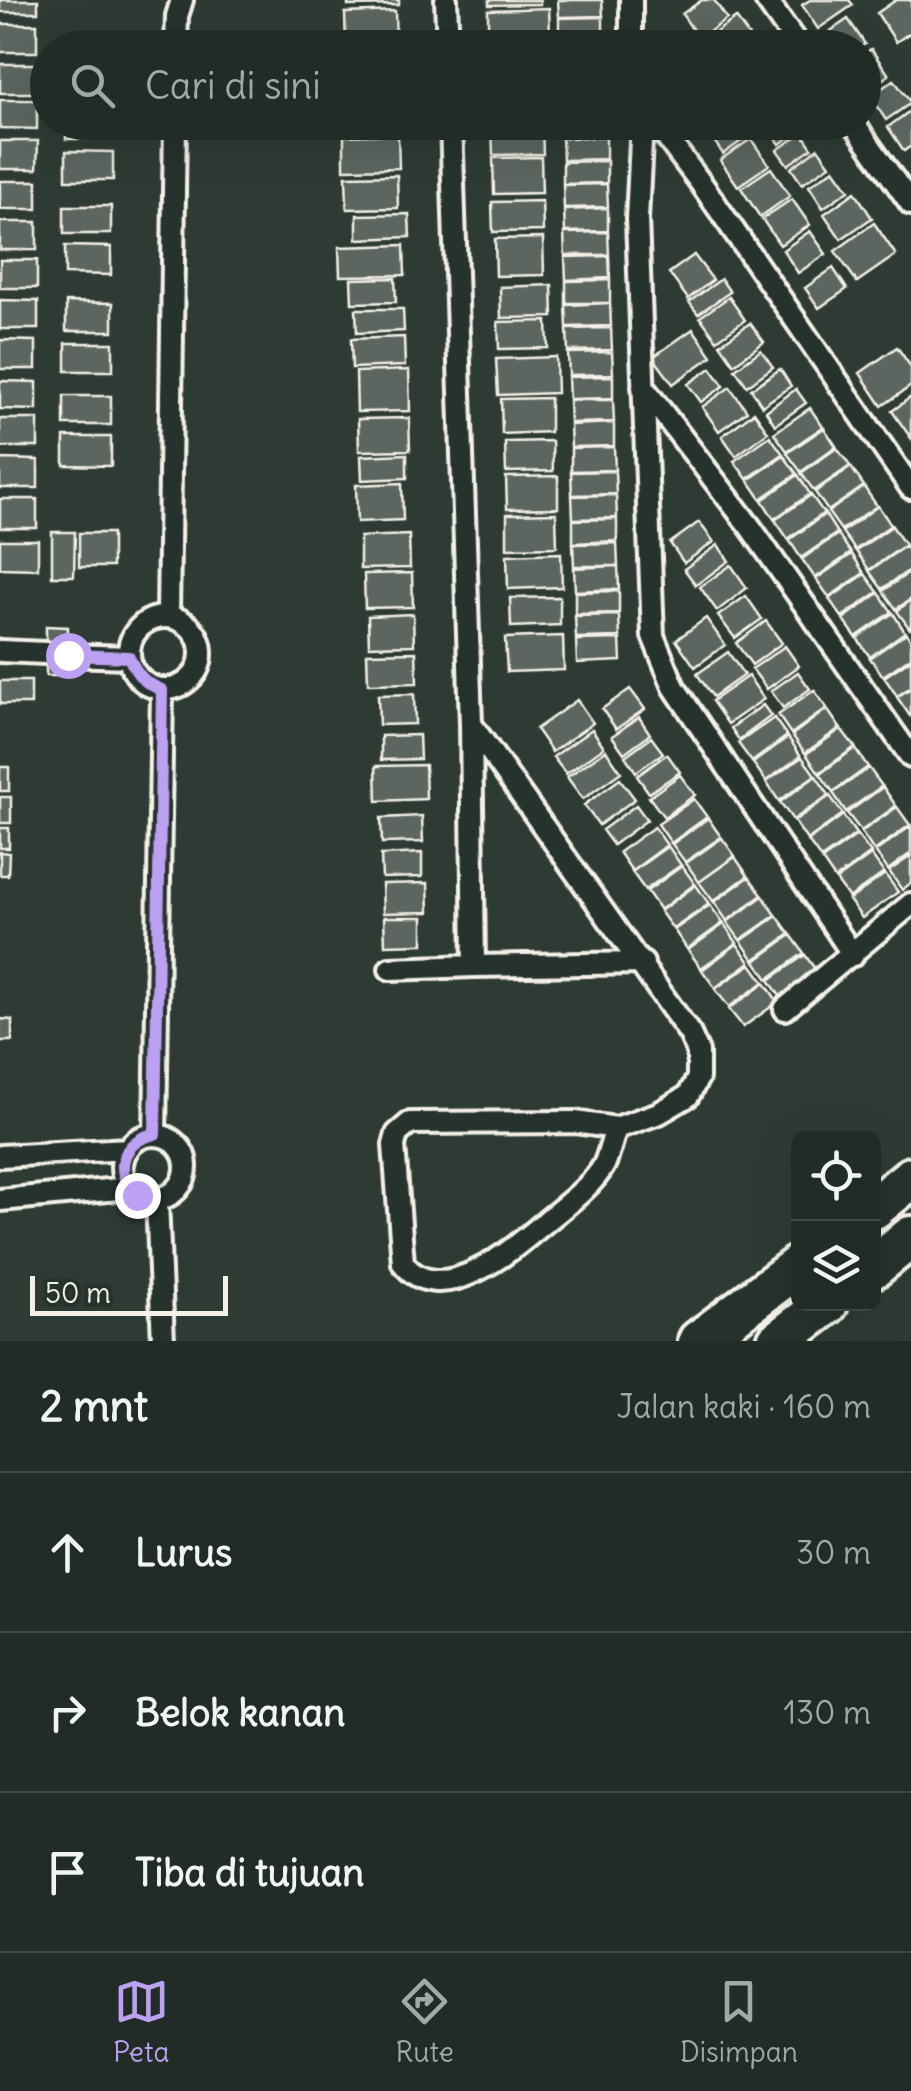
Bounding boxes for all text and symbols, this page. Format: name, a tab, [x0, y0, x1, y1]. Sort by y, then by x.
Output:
search box	[30, 30, 881, 140]
icon: search	[65, 58, 120, 113]
text: Cari di sini	[145, 62, 321, 109]
route start	[46, 633, 92, 679]
map controls	[791, 1131, 881, 1311]
button: locate	[791, 1131, 881, 1221]
route end	[115, 1173, 161, 1219]
button: layers	[791, 1221, 881, 1311]
scale bar	[30, 1271, 228, 1316]
text: 50 m	[45, 1275, 111, 1311]
text: 2 mnt	[40, 1380, 148, 1432]
text: Jalan kaki · 160 m	[617, 1386, 871, 1427]
icon: ahead	[40, 1525, 95, 1580]
text: Lurus	[135, 1529, 232, 1576]
text: 30 m	[796, 1532, 871, 1573]
icon: right	[40, 1685, 95, 1740]
text: Belok kanan	[135, 1689, 345, 1736]
text: 130 m	[783, 1692, 871, 1733]
icon: arrive	[40, 1845, 95, 1900]
text: Tiba di tujuan	[135, 1849, 364, 1896]
tab: Peta	[113, 1974, 169, 2070]
tab: Rute	[396, 1974, 454, 2070]
tab: Disimpan	[680, 1974, 798, 2070]

